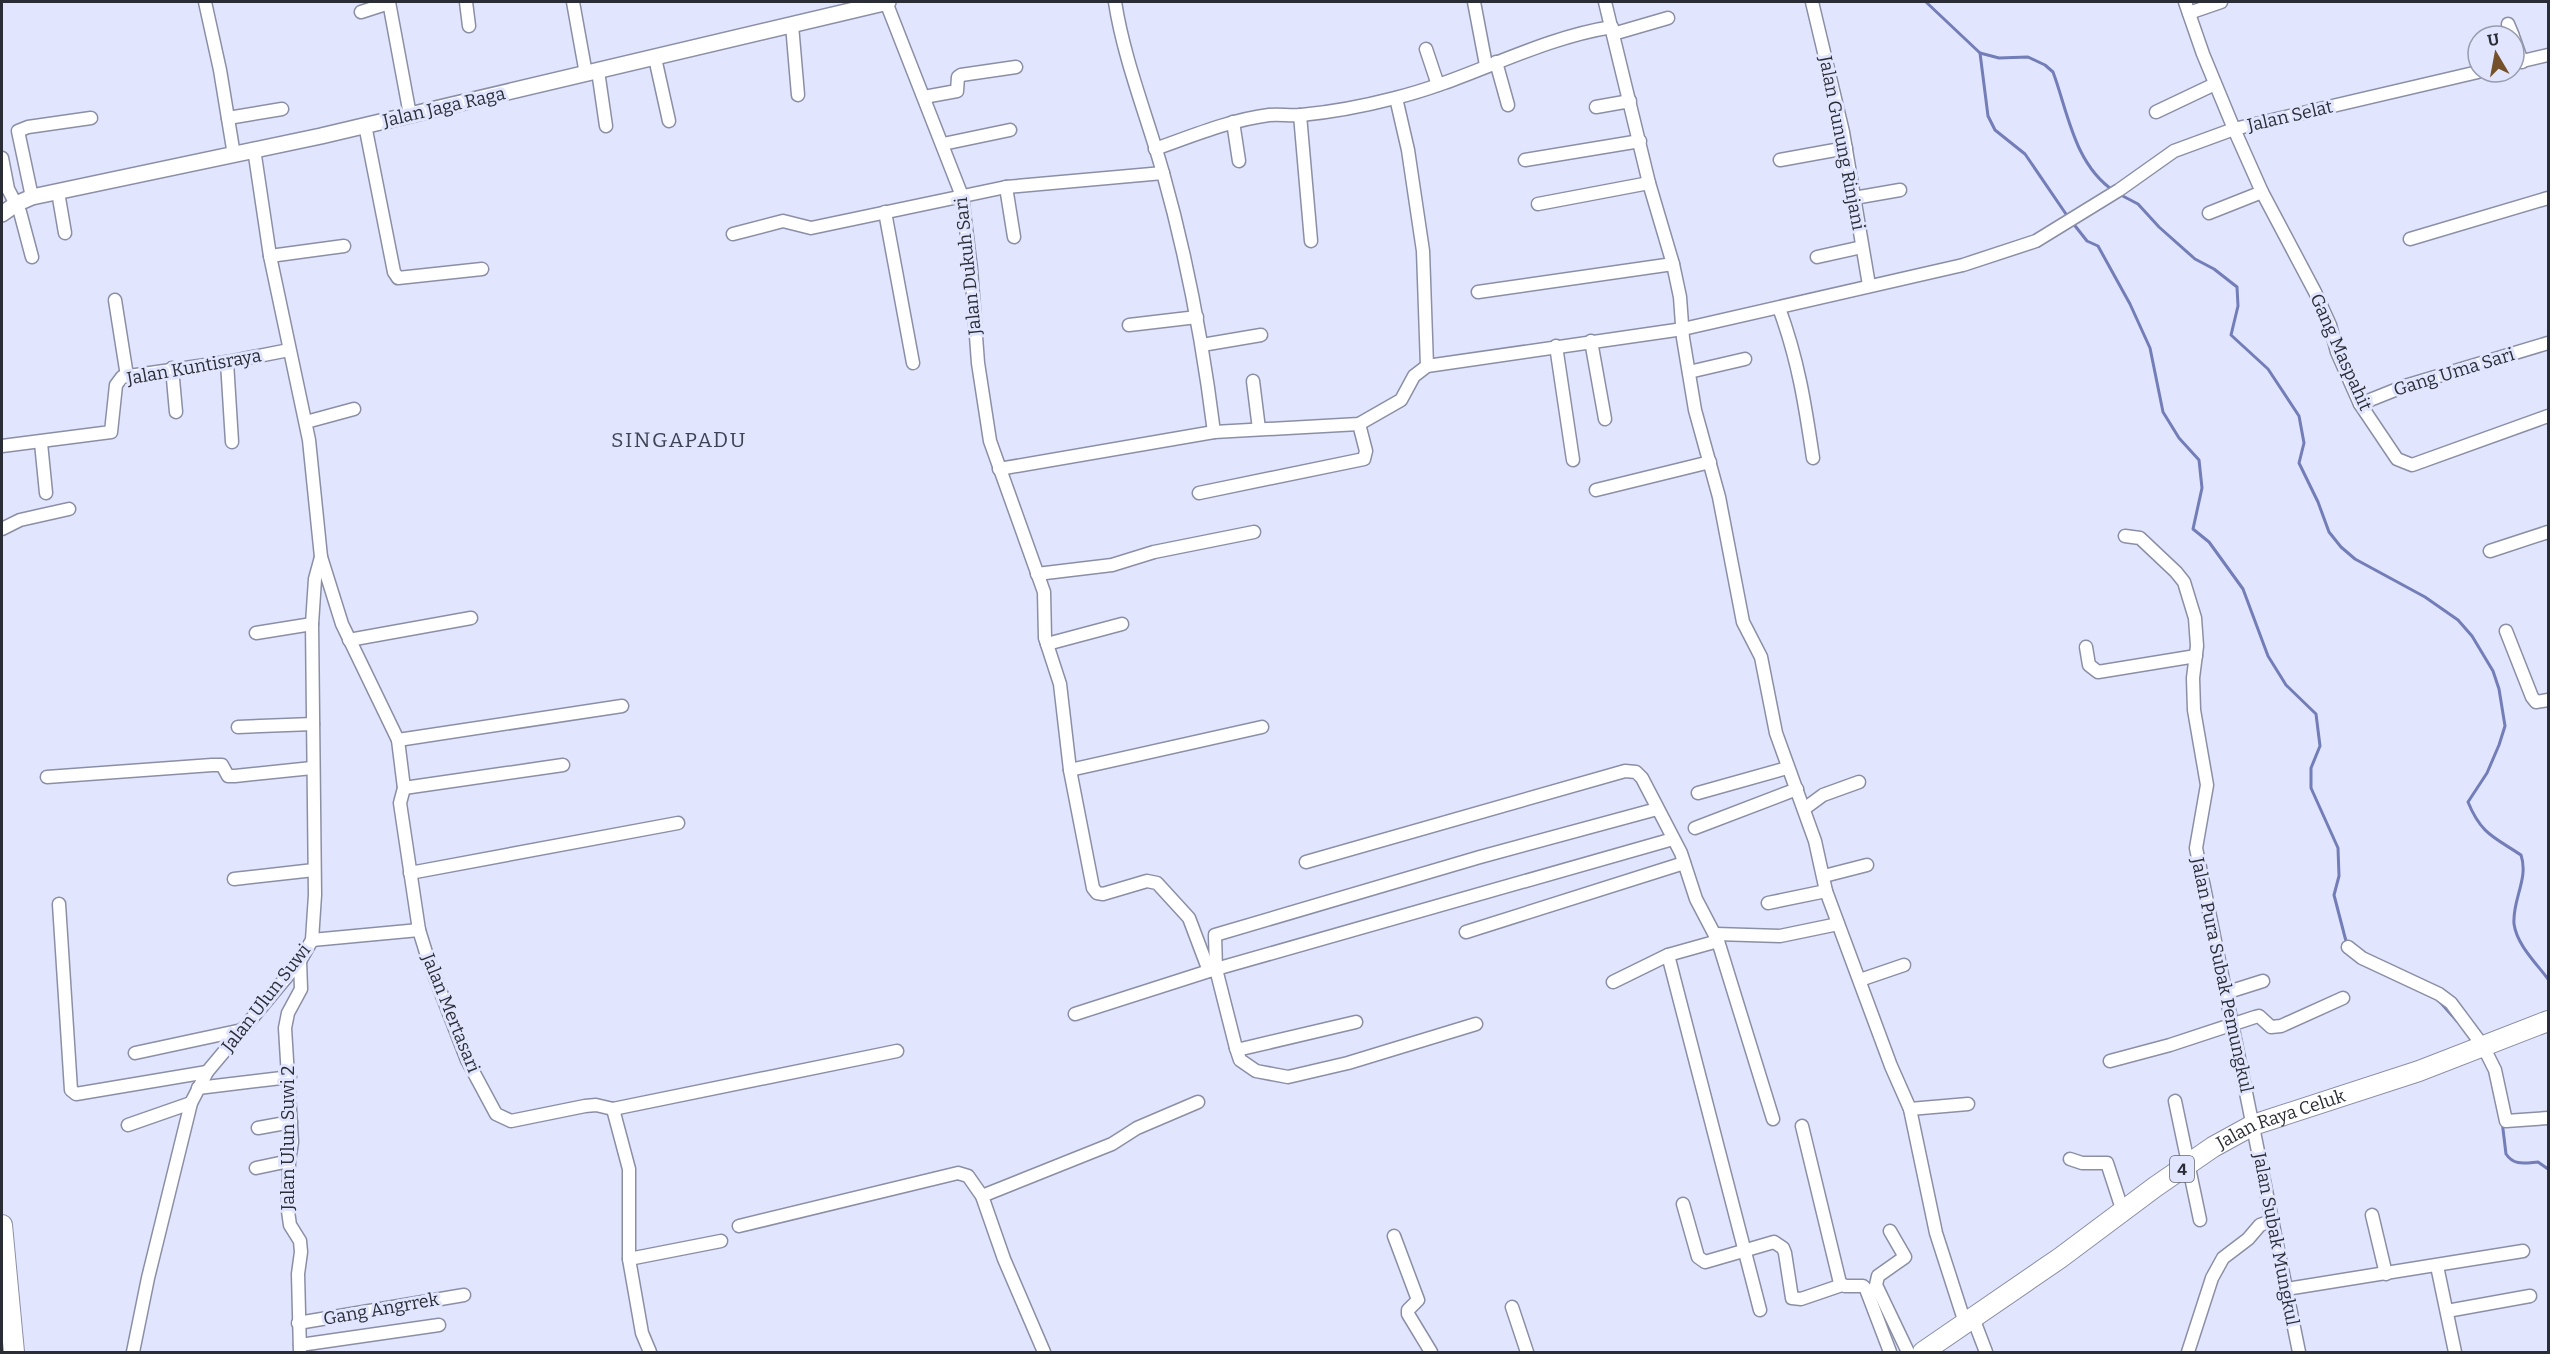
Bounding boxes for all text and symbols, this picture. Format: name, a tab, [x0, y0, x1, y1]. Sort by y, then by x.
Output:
north arrow	[2466, 24, 2526, 84]
text: U	[2486, 29, 2501, 50]
street label: Jalan Gunung Rinjani	[1814, 53, 1870, 232]
street label: Jalan Jaga Raga	[380, 82, 508, 132]
street label: Jalan Selat	[2244, 95, 2335, 137]
street label: Jalan Dukuh Sari	[950, 196, 986, 337]
street label: Gang Maspahit	[2305, 290, 2377, 414]
street label: Gang Uma Sari	[2391, 343, 2517, 401]
street label: Jalan Kuntisraya	[124, 344, 263, 390]
district label: SINGAPADU	[611, 427, 747, 453]
street label: Jalan Pura Subak Pemungkul	[2186, 855, 2258, 1094]
street label: Jalan Ulun Suwi	[216, 940, 315, 1057]
street label: Jalan Mertasari	[417, 949, 485, 1076]
street label: Jalan Ulun Suwi 2	[277, 1066, 299, 1211]
street label: Jalan Raya Celuk	[2212, 1085, 2349, 1154]
street label: Jalan Subak Mungkul	[2248, 1150, 2304, 1327]
road number: 4	[2170, 1156, 2194, 1182]
street label: Gang Angrrek	[322, 1288, 441, 1330]

